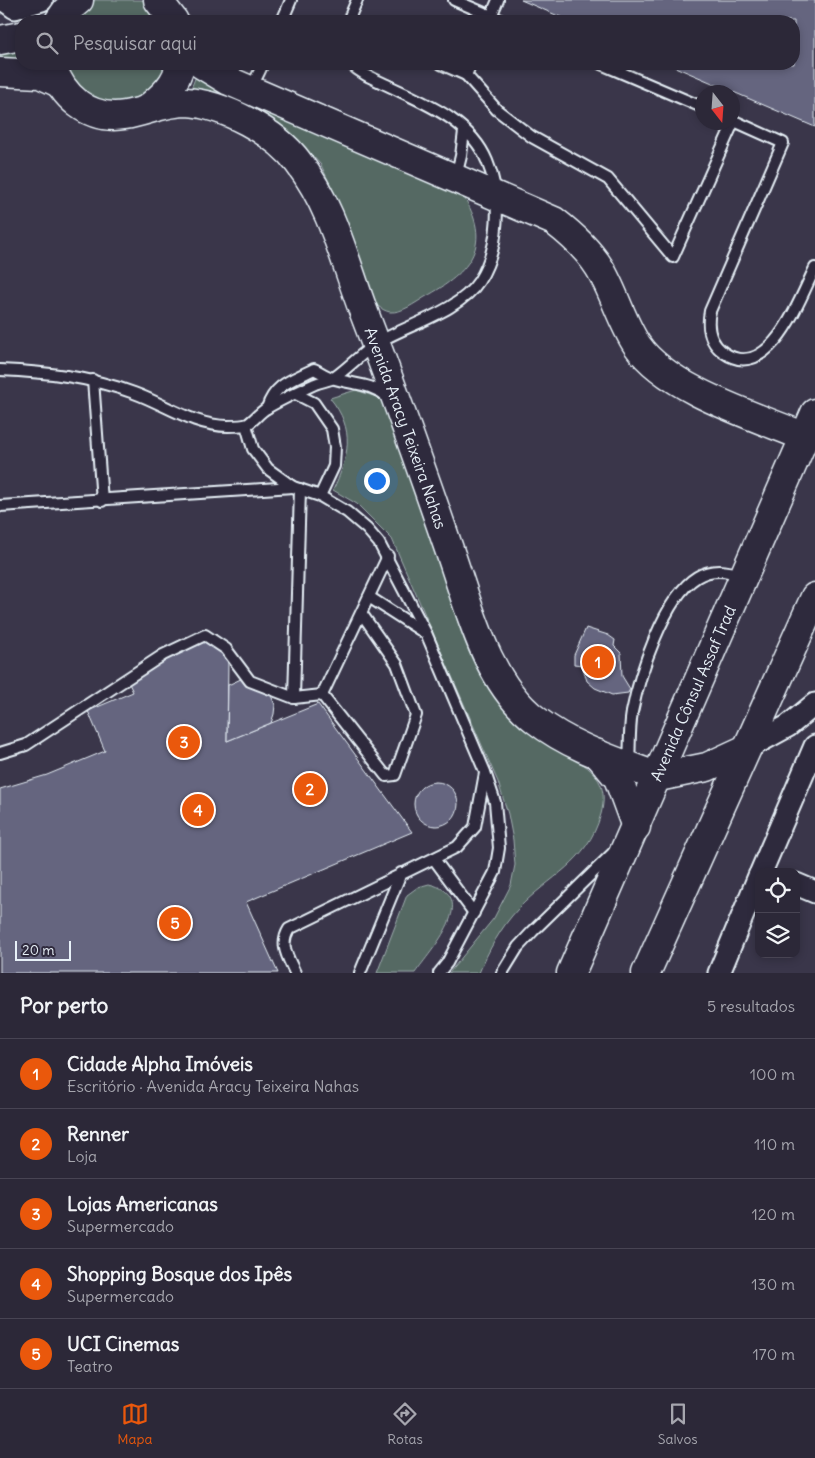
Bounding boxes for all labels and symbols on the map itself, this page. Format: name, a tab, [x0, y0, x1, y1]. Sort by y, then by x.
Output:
north arrow	[695, 85, 740, 130]
street label: Avenida Aracy Teixeira Nahas	[360, 324, 451, 531]
your location	[364, 468, 390, 494]
street label: Avenida Cônsul Assaf Trad	[646, 602, 740, 784]
pin: 1	[582, 643, 614, 681]
pin: 3	[168, 723, 200, 761]
pin: 2	[294, 770, 326, 808]
pin: 4	[182, 791, 214, 829]
pin: 5	[159, 904, 191, 942]
scale bar	[15, 938, 71, 961]

